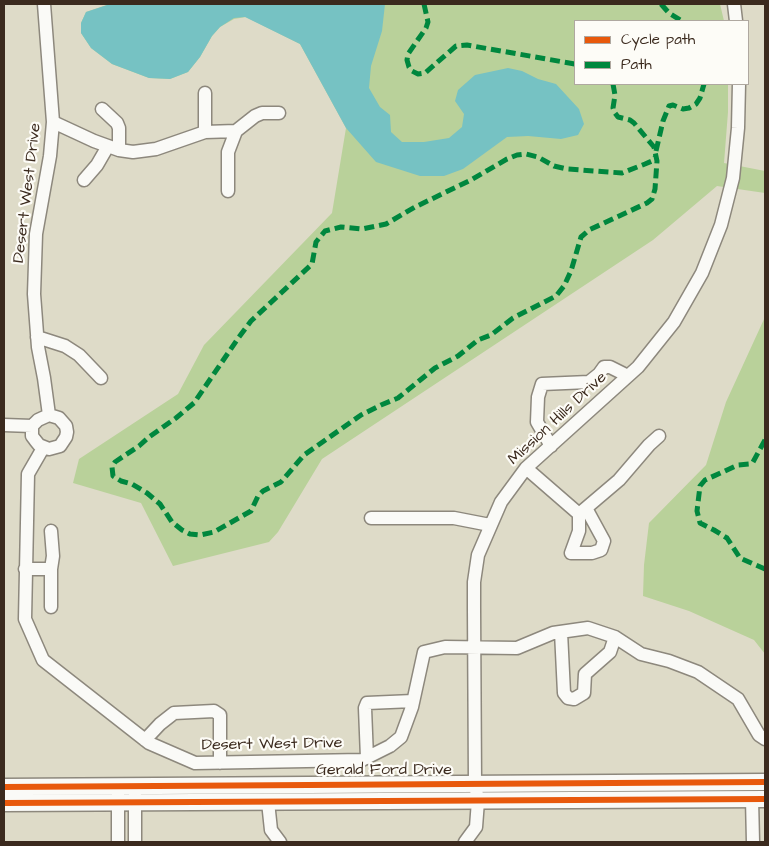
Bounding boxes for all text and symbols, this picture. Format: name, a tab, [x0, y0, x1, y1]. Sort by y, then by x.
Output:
legend	[574, 20, 749, 85]
text: Cycle path	[621, 29, 695, 50]
text: Path	[621, 54, 652, 75]
street label: Desert West Drive	[10, 122, 46, 264]
street label: Mission Hills Drive	[505, 368, 611, 470]
street label: Desert West Drive	[202, 734, 342, 756]
street label: Gerald Ford Drive	[316, 761, 452, 781]

